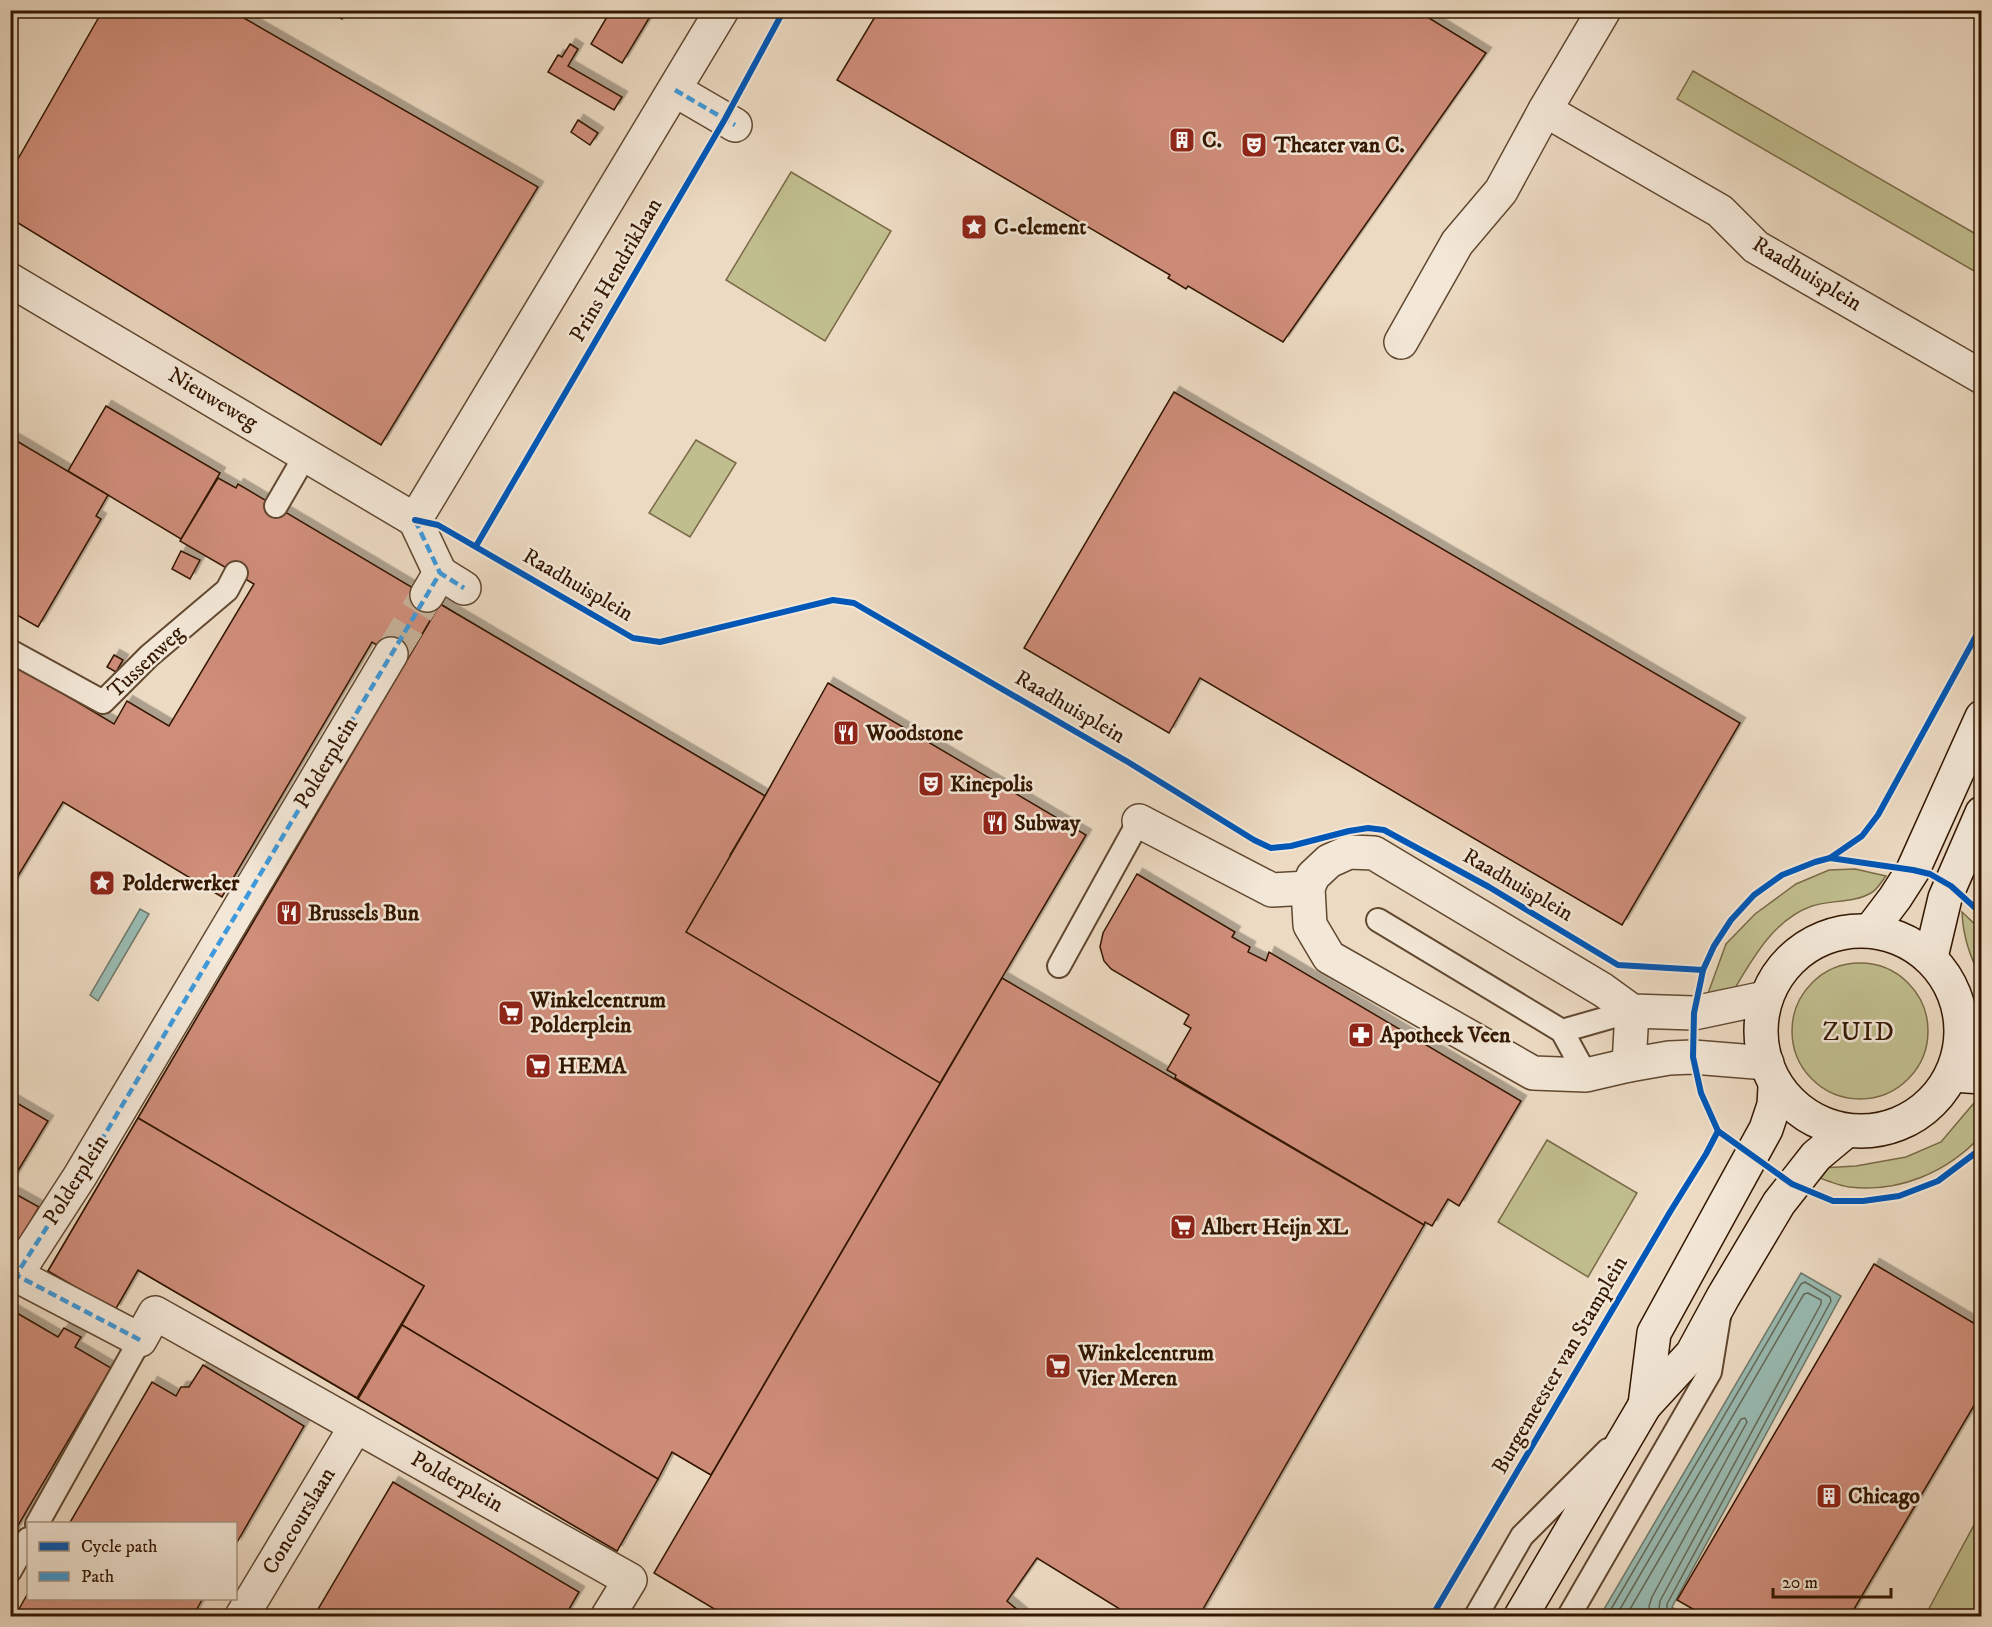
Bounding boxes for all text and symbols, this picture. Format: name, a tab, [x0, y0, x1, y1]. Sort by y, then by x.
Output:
building icon: C.	[1167, 125, 1197, 155]
place label: C.	[1202, 127, 1222, 154]
theatre icon: Theater van C.	[1239, 130, 1269, 160]
place label: Theater van C.	[1273, 132, 1405, 159]
street label: Prins Hendriklaan	[564, 193, 668, 347]
place icon: C-element	[959, 212, 989, 242]
place label: C-element	[994, 214, 1086, 241]
street label: Raadhuisplein	[1747, 231, 1867, 318]
street label: Nieuweweg	[163, 362, 263, 436]
street label: Raadhuisplein	[518, 543, 638, 628]
street label: Tussenweg	[102, 620, 190, 704]
street label: Raadhuisplein	[1010, 665, 1130, 750]
street label: Polderplein	[288, 712, 364, 814]
restaurant icon: Woodstone	[831, 718, 861, 748]
place label: Woodstone	[865, 720, 963, 747]
theatre icon: Kinepolis	[916, 769, 946, 799]
place label: Kinepolis	[950, 771, 1034, 798]
restaurant icon: Subway	[980, 808, 1010, 838]
place label: Subway	[1014, 810, 1081, 837]
street label: Raadhuisplein	[1458, 843, 1578, 928]
place icon: Polderwerker	[87, 868, 117, 898]
place label: Polderwerker	[122, 870, 240, 897]
restaurant icon: Brussels Bun	[274, 898, 304, 928]
place label: Brussels Bun	[308, 900, 420, 927]
place label: Winkelcentrum Polderplein	[529, 987, 666, 1039]
supermarket icon: Winkelcentrum Polderplein	[496, 998, 526, 1028]
district label: ZUID	[1823, 1016, 1895, 1049]
pharmacy icon: Apotheek Veen	[1346, 1020, 1376, 1050]
place label: Apotheek Veen	[1379, 1022, 1511, 1049]
supermarket icon: HEMA	[523, 1051, 553, 1081]
place label: HEMA	[558, 1053, 627, 1080]
street label: Polderplein	[38, 1129, 115, 1230]
supermarket icon: Albert Heijn XL	[1168, 1212, 1198, 1242]
place label: Albert Heijn XL	[1201, 1214, 1348, 1242]
street label: Burgemeester van Stamplein	[1487, 1251, 1634, 1479]
place label: Winkelcentrum Vier Meren	[1077, 1340, 1214, 1392]
supermarket icon: Winkelcentrum Vier Meren	[1043, 1351, 1073, 1381]
street label: Polderplein	[406, 1446, 508, 1519]
street label: Concourslaan	[257, 1462, 342, 1579]
building icon: Chicago	[1814, 1481, 1844, 1511]
place label: Chicago	[1848, 1483, 1920, 1510]
legend	[27, 1522, 237, 1600]
text: Cycle path	[81, 1536, 158, 1558]
scale bar	[1773, 1561, 1892, 1599]
text: Path	[81, 1566, 115, 1588]
text: 20 m	[1782, 1572, 1818, 1594]

